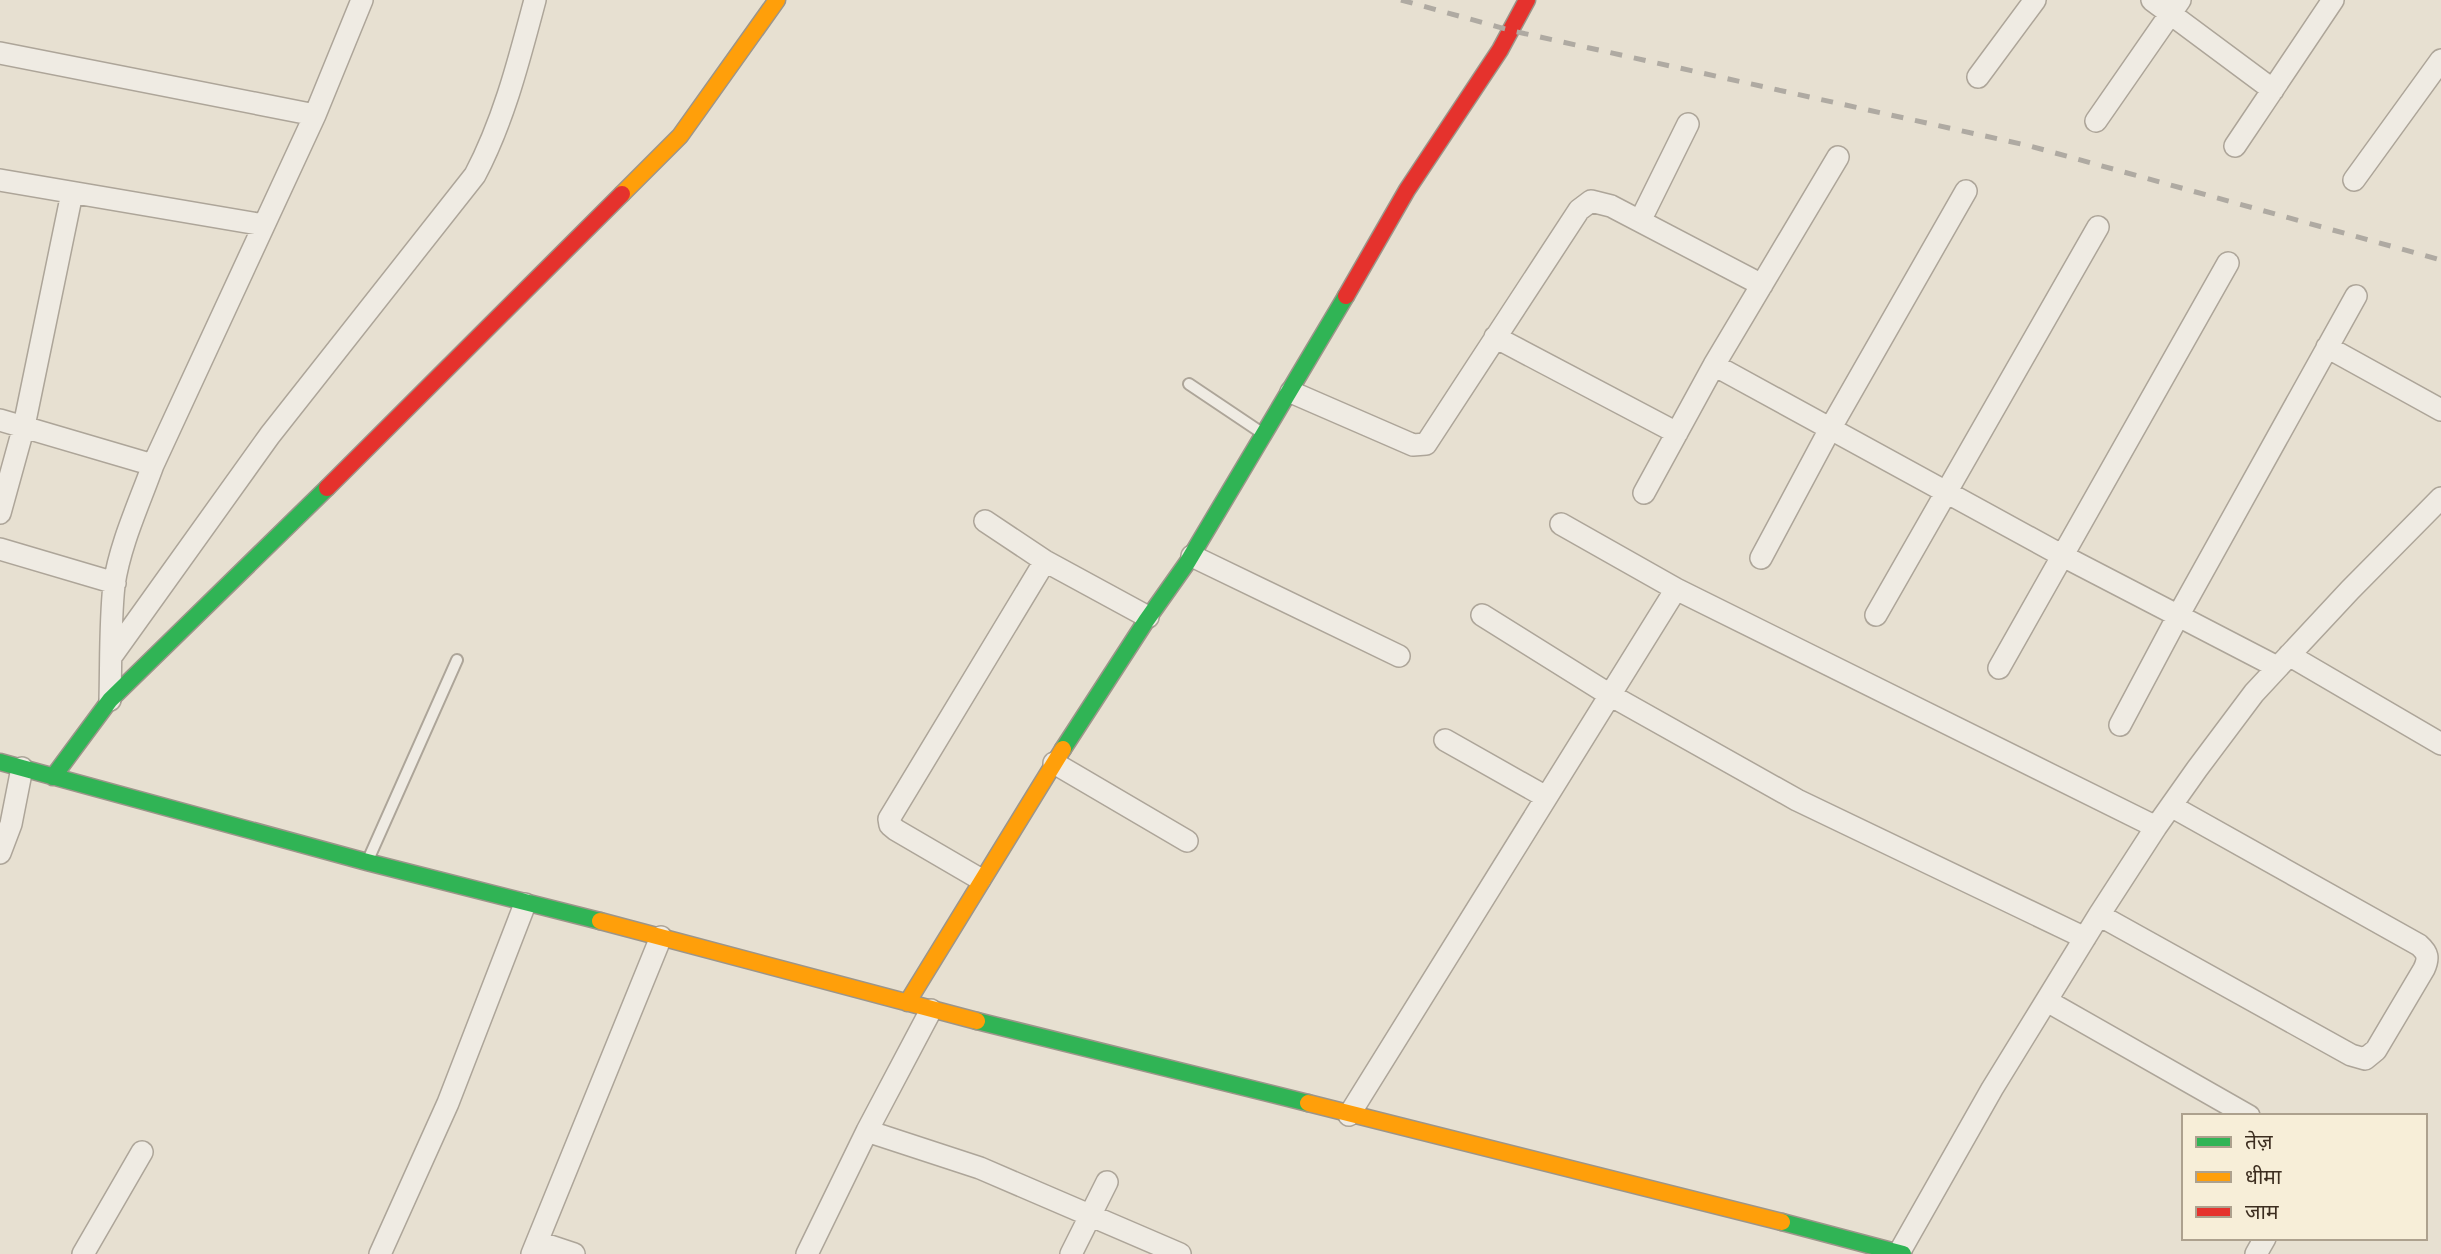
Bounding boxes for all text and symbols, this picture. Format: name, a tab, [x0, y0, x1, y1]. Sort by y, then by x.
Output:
legend	[2182, 1114, 2427, 1240]
text: तेज़	[2245, 1128, 2273, 1155]
text: धीमा	[2245, 1163, 2282, 1190]
text: जाम	[2245, 1198, 2279, 1225]

